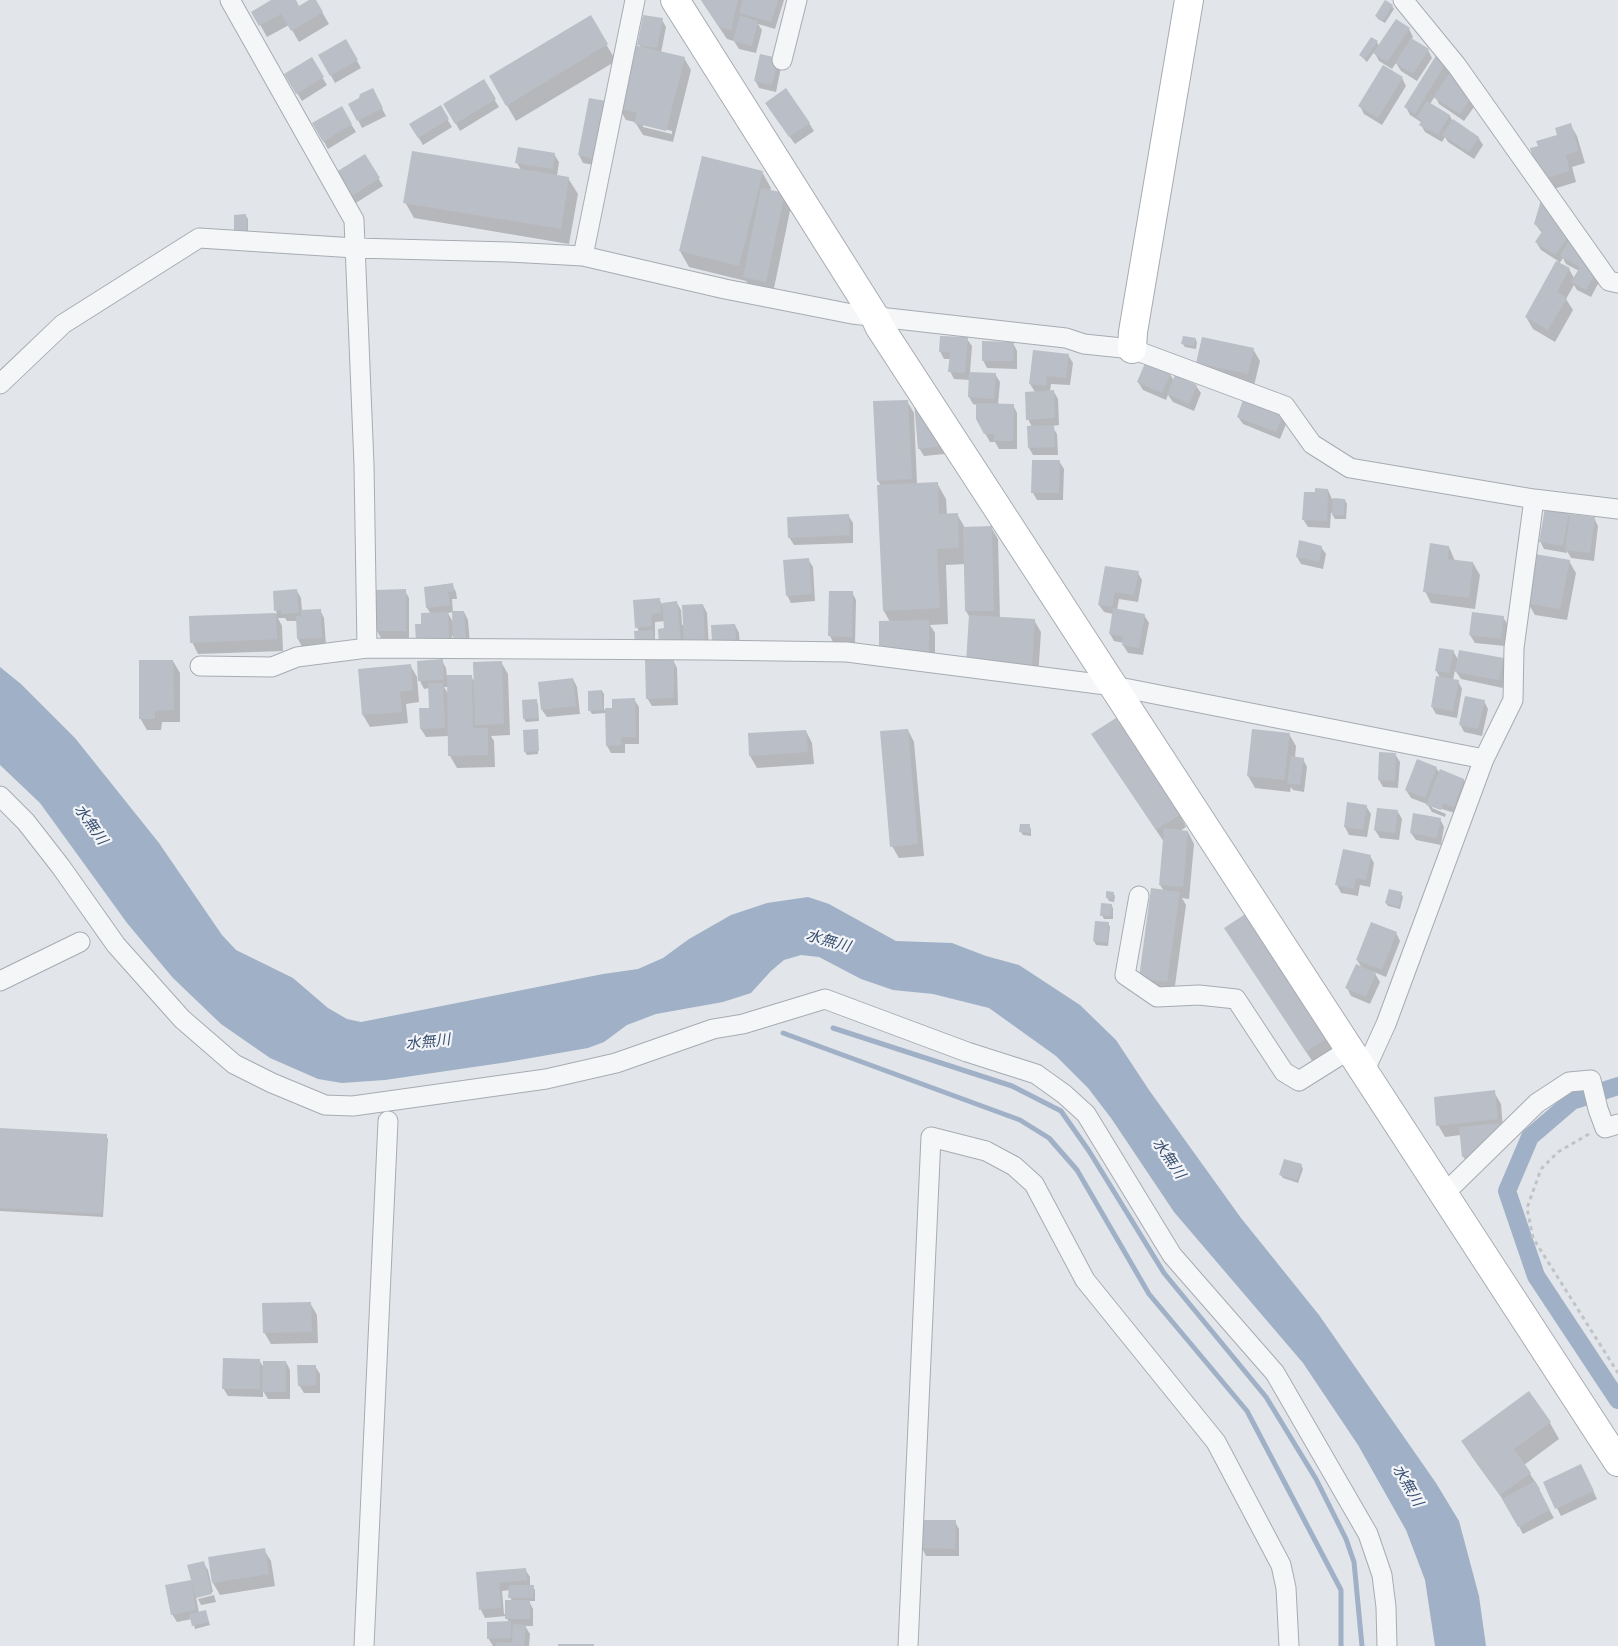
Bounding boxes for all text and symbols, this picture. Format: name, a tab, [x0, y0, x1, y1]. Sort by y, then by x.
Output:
water label: 水無川	[70, 801, 110, 849]
water label: 水無川	[804, 927, 852, 957]
water label: 水無川	[405, 1032, 451, 1054]
water label: 水無川	[1148, 1135, 1188, 1183]
water label: 水無川	[1388, 1462, 1426, 1510]

